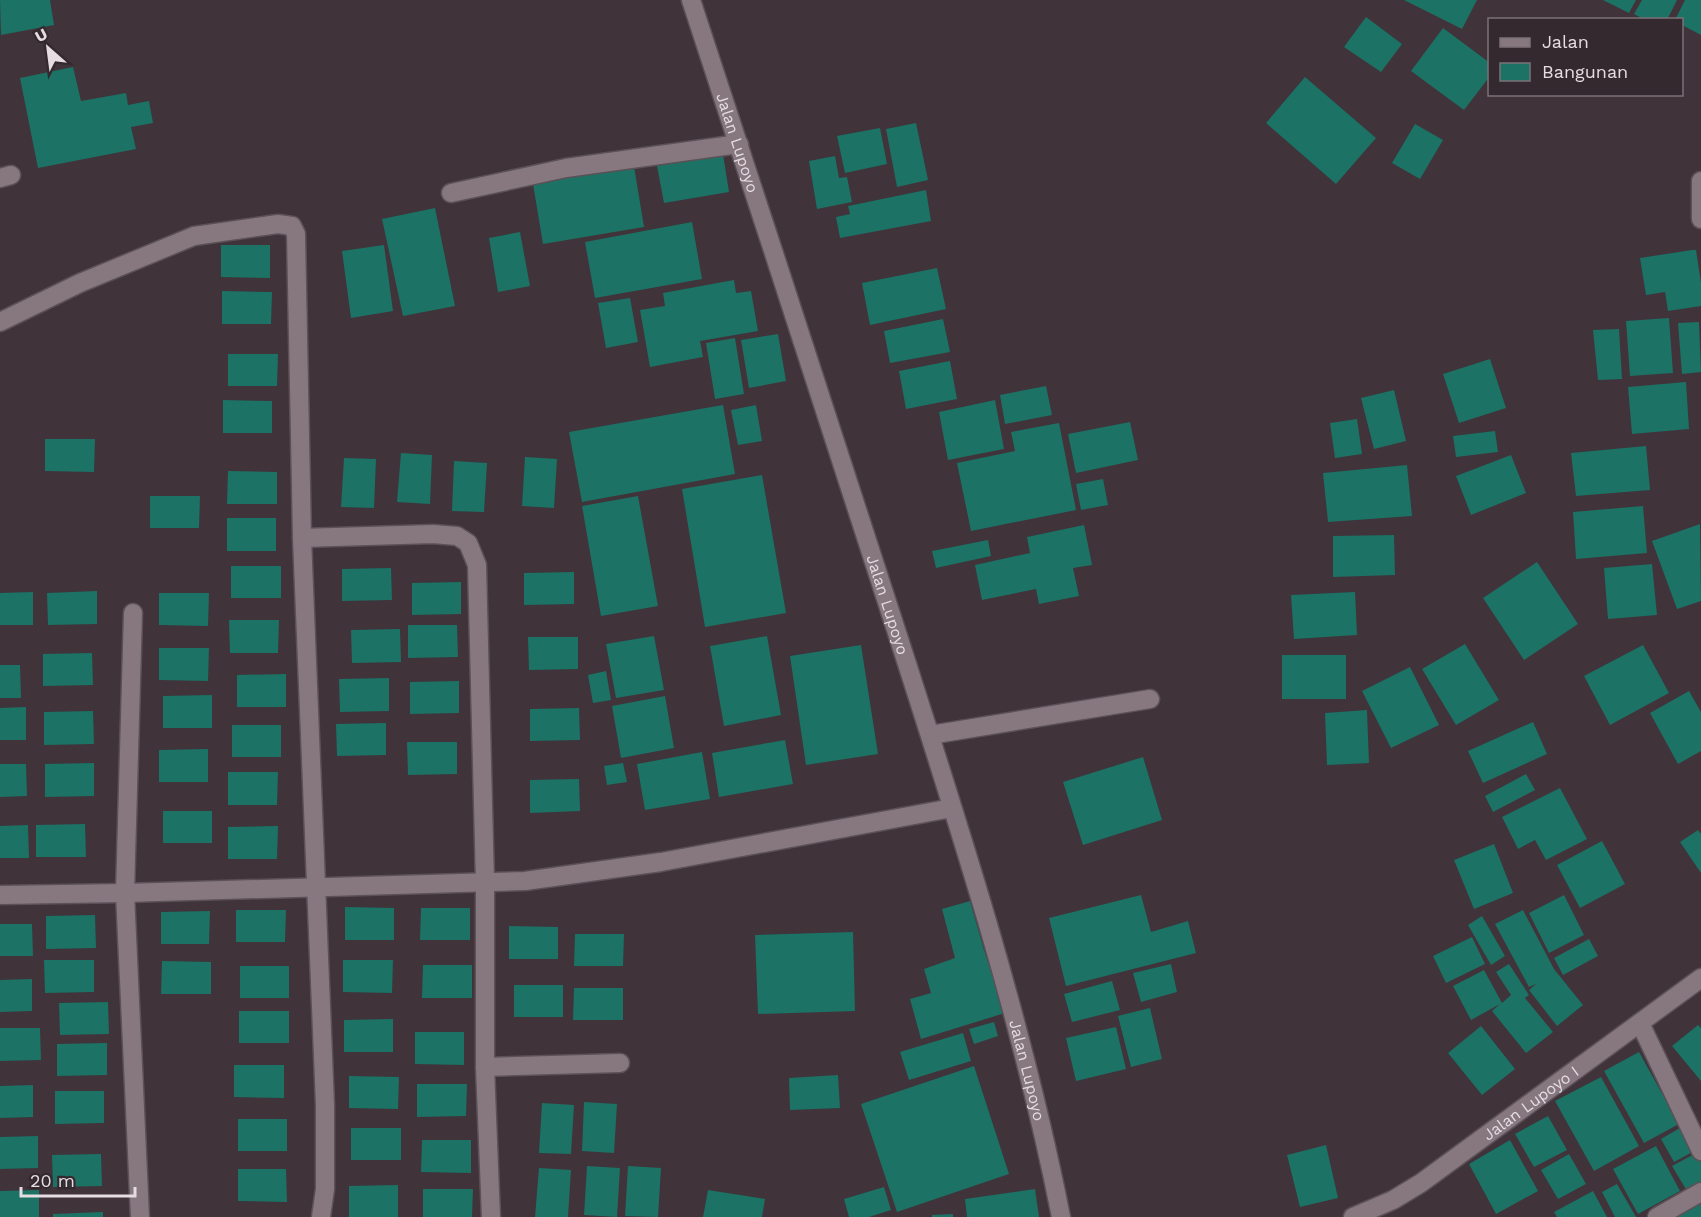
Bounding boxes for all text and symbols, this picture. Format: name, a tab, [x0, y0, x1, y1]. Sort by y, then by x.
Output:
north arrow	[18, 18, 78, 78]
legend	[1488, 18, 1683, 96]
text: U	[32, 24, 51, 46]
text: Jalan	[1542, 31, 1589, 52]
text: Bangunan	[1542, 61, 1628, 82]
street label: Jalan Lupoyo	[713, 90, 763, 195]
street label: Jalan Lupoyo	[863, 552, 913, 657]
street label: Jalan Lupoyo	[1006, 1017, 1049, 1123]
street label: Jalan Lupoyo I	[1479, 1061, 1582, 1144]
scale bar	[21, 1160, 135, 1198]
text: 20 m	[30, 1170, 75, 1191]

